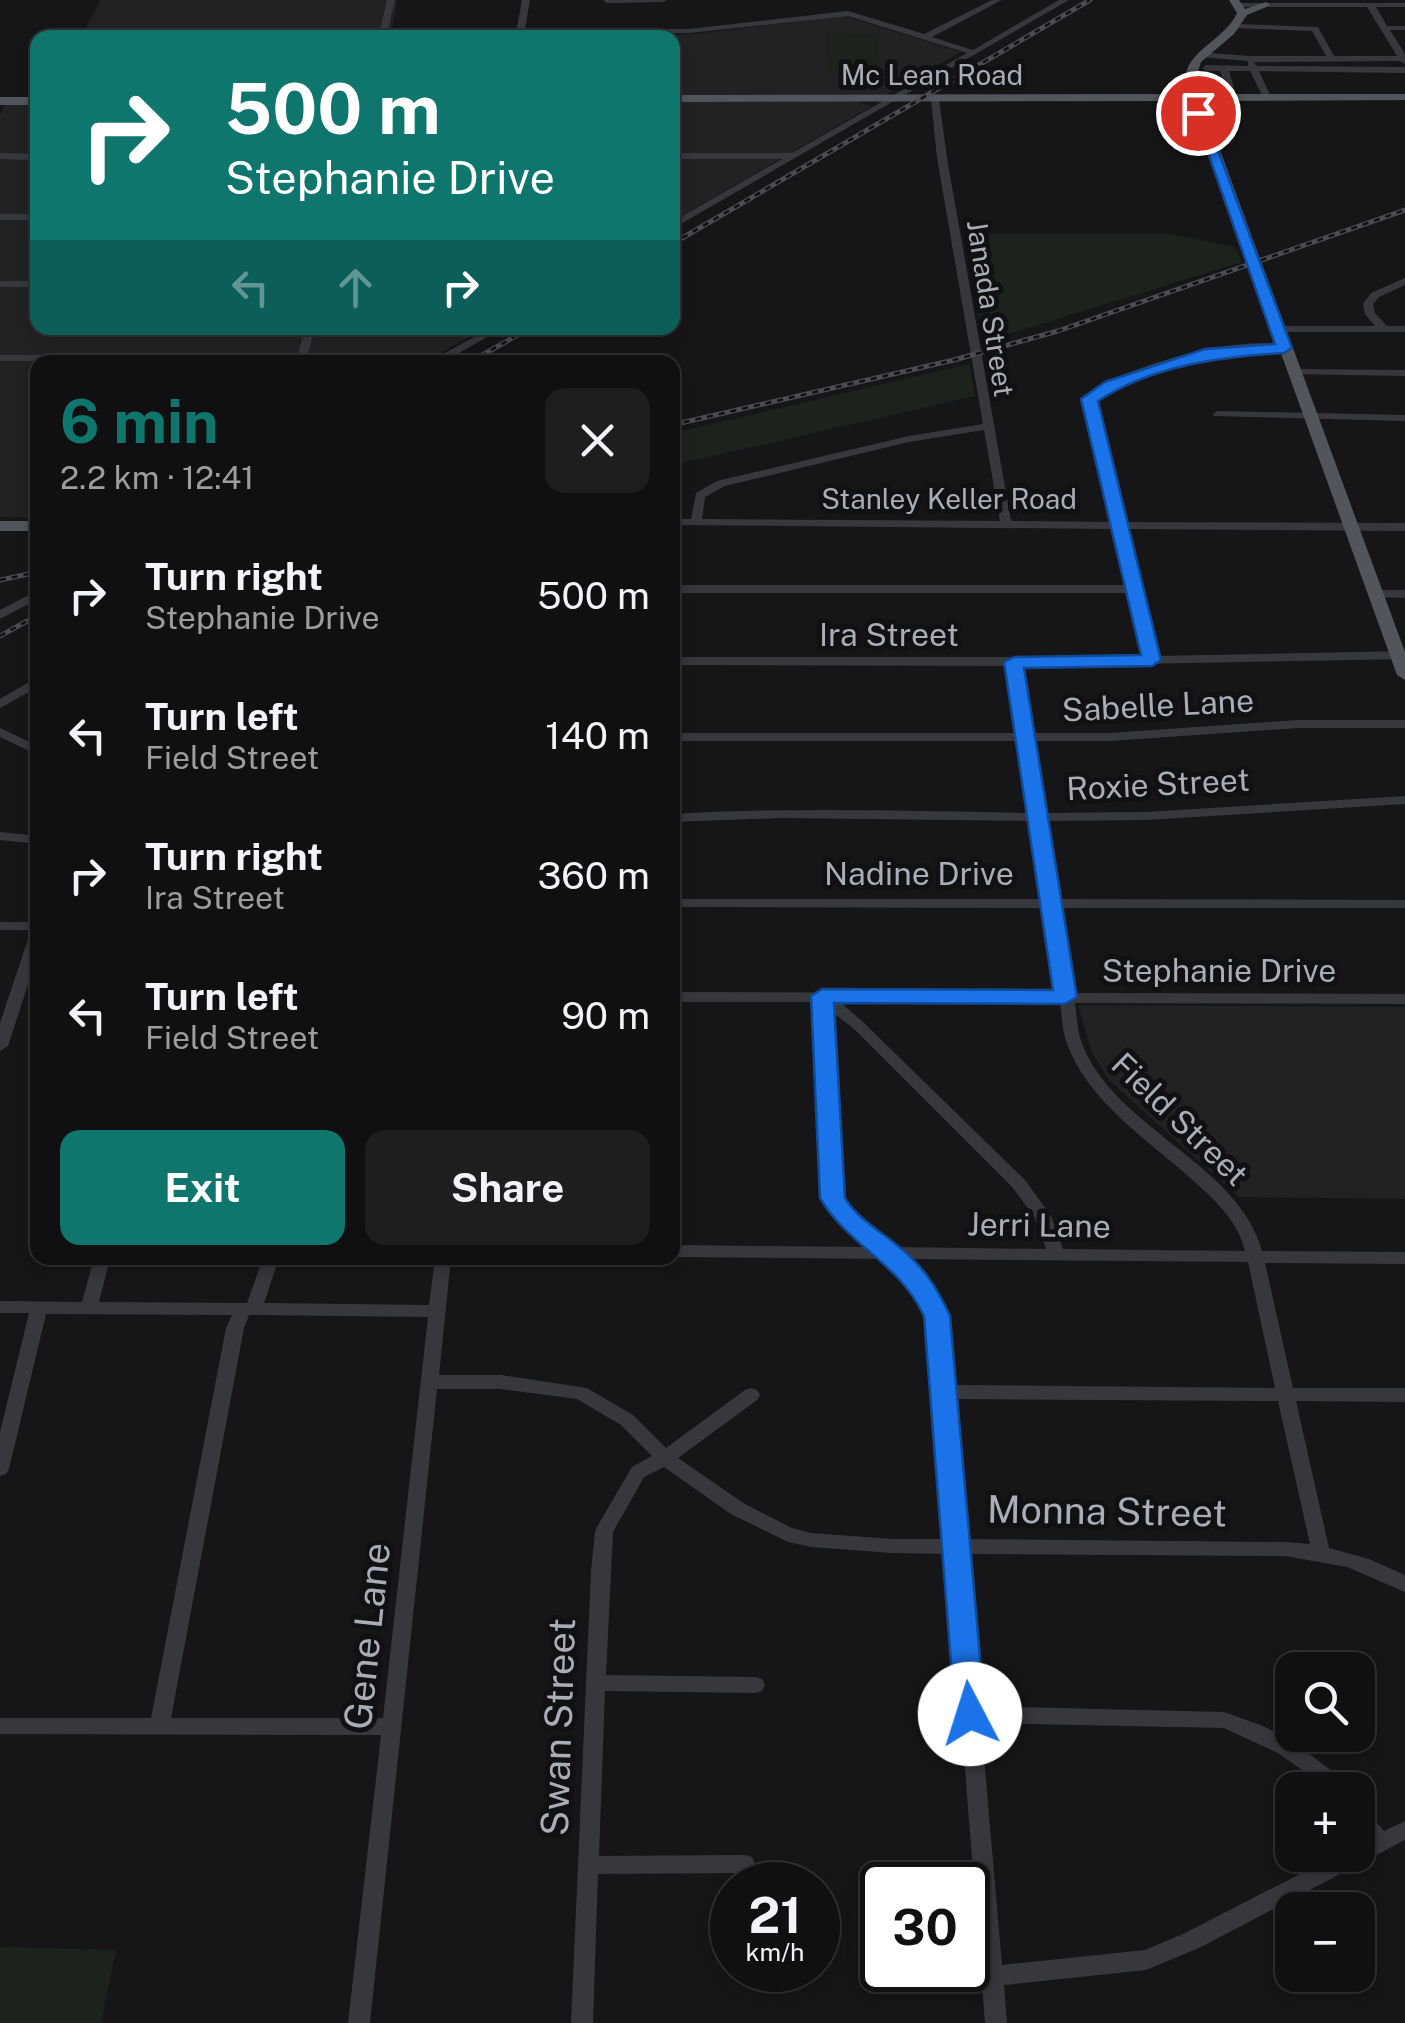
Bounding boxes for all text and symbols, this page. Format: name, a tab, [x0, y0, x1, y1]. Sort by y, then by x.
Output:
street label: Mc Lean Road	[841, 58, 1023, 91]
text: 500 m	[225, 67, 441, 150]
icon: right	[60, 70, 190, 200]
pin	[1156, 71, 1241, 156]
icon: arrive	[1171, 86, 1226, 141]
text: Stephanie Drive	[225, 151, 555, 204]
street label: Janada Street	[961, 217, 1021, 399]
icon: left	[223, 260, 278, 315]
icon: ahead	[328, 260, 383, 315]
icon: right	[433, 260, 488, 315]
text: 6 min	[60, 386, 219, 457]
button: close	[545, 388, 650, 493]
text: 2.2 km · 12:41	[60, 459, 254, 496]
street label: Stanley Keller Road	[821, 482, 1077, 515]
text: Turn right	[145, 554, 323, 599]
icon: right	[60, 568, 115, 623]
text: 500 m	[537, 573, 650, 618]
text: Stephanie Drive	[145, 599, 380, 636]
street label: Ira Street	[819, 616, 959, 653]
street label: Sabelle Lane	[1061, 681, 1255, 729]
text: Turn left	[145, 694, 299, 739]
icon: left	[60, 708, 115, 763]
text: 140 m	[545, 713, 650, 758]
text: Field Street	[145, 739, 319, 776]
street label: Roxie Street	[1066, 761, 1250, 807]
text: Turn right	[145, 834, 323, 879]
icon: right	[60, 848, 115, 903]
text: 360 m	[538, 853, 650, 898]
street label: Nadine Drive	[824, 855, 1014, 892]
text: Ira Street	[145, 879, 285, 916]
street label: Stephanie Drive	[1102, 952, 1336, 989]
text: Turn left	[145, 974, 299, 1019]
icon: left	[60, 988, 115, 1043]
text: 90 m	[561, 993, 650, 1038]
text: Field Street	[145, 1019, 319, 1056]
street label: Field Street	[1104, 1045, 1256, 1193]
button: Exit	[60, 1130, 345, 1245]
button: Share	[365, 1130, 650, 1245]
street label: Jerri Lane	[967, 1205, 1111, 1245]
street label: Monna Street	[987, 1486, 1227, 1536]
street label: Gene Lane	[335, 1540, 399, 1732]
street label: Swan Street	[532, 1617, 584, 1837]
map controls	[1275, 1652, 1375, 1992]
button: search	[1275, 1652, 1375, 1752]
position arrow	[918, 1662, 1022, 1766]
button: +	[1275, 1772, 1375, 1872]
speed limit sign: 30	[860, 1862, 990, 1992]
text: 21	[748, 1885, 802, 1944]
button: −	[1275, 1892, 1375, 1992]
text: km/h	[746, 1937, 804, 1967]

